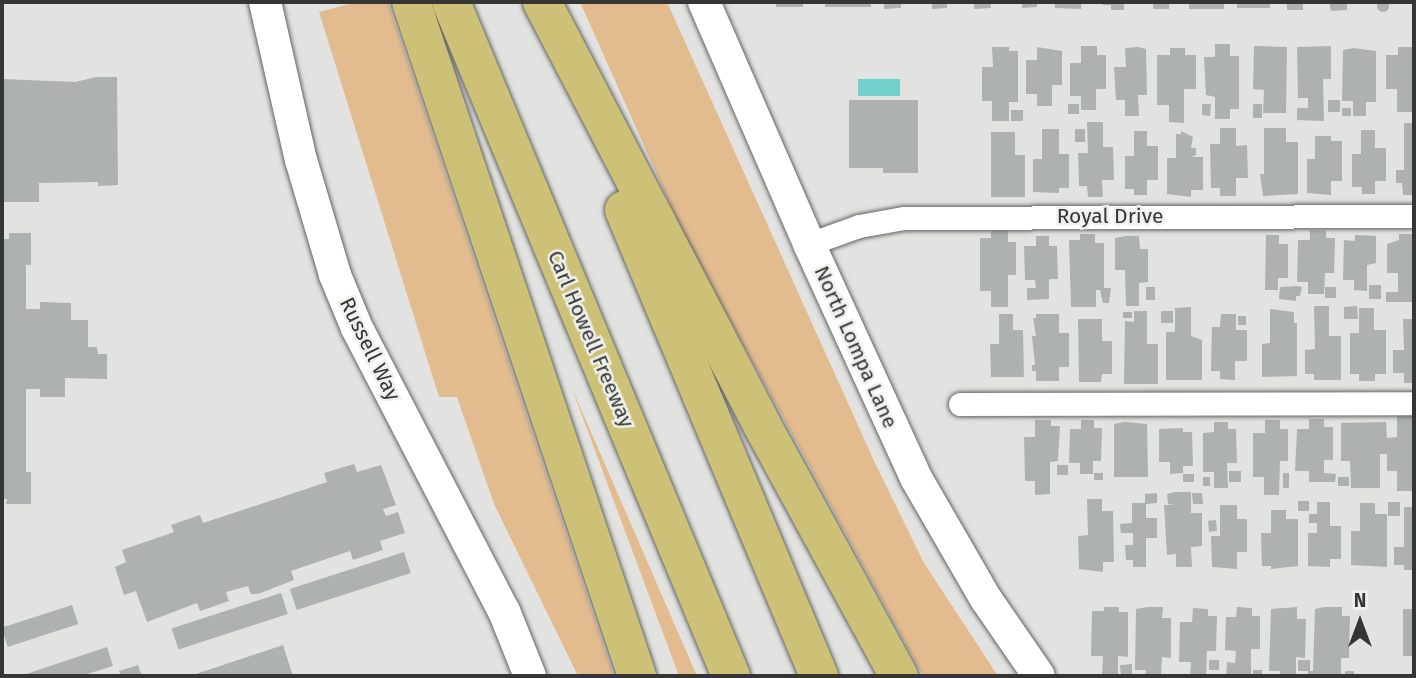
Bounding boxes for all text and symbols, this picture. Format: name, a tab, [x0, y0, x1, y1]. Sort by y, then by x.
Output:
street label: Royal Drive	[1057, 203, 1163, 229]
street label: Carl Howell Freeway	[542, 247, 640, 431]
street label: North Lompa Lane	[809, 262, 903, 432]
street label: Russell Way	[334, 293, 406, 405]
north arrow	[1325, 587, 1395, 657]
text: N	[1354, 589, 1366, 612]

